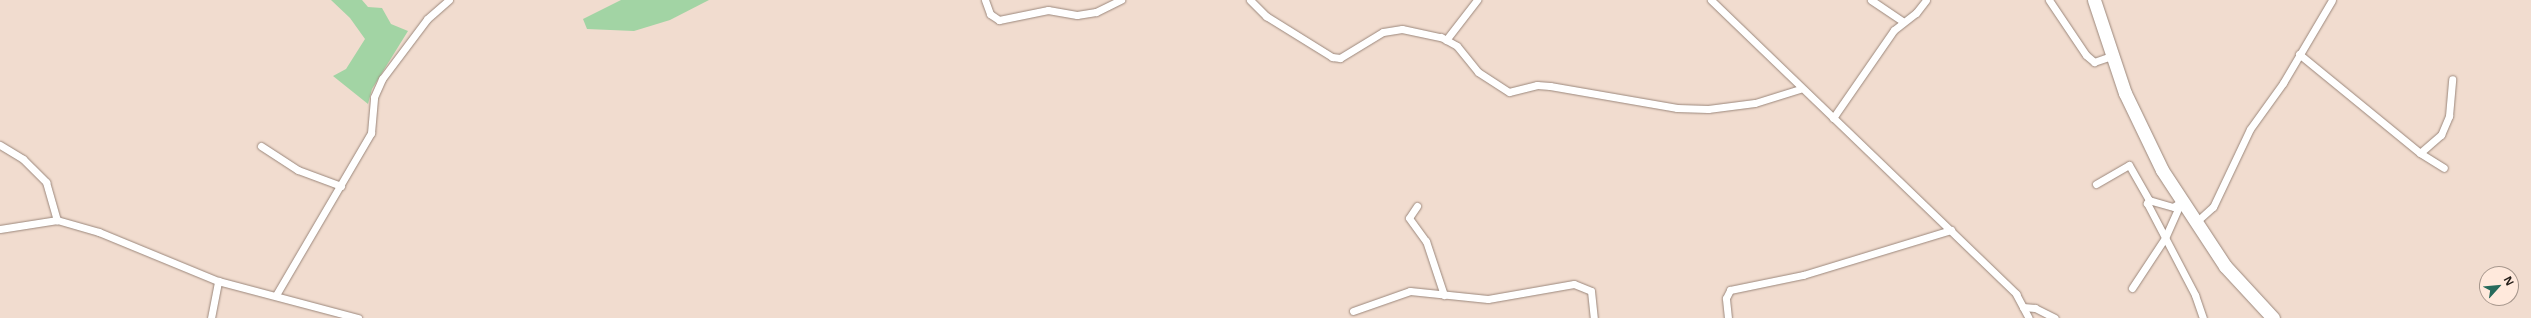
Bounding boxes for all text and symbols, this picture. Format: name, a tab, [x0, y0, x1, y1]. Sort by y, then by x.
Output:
north arrow	[2479, 266, 2519, 306]
text: N	[2501, 273, 2518, 288]

